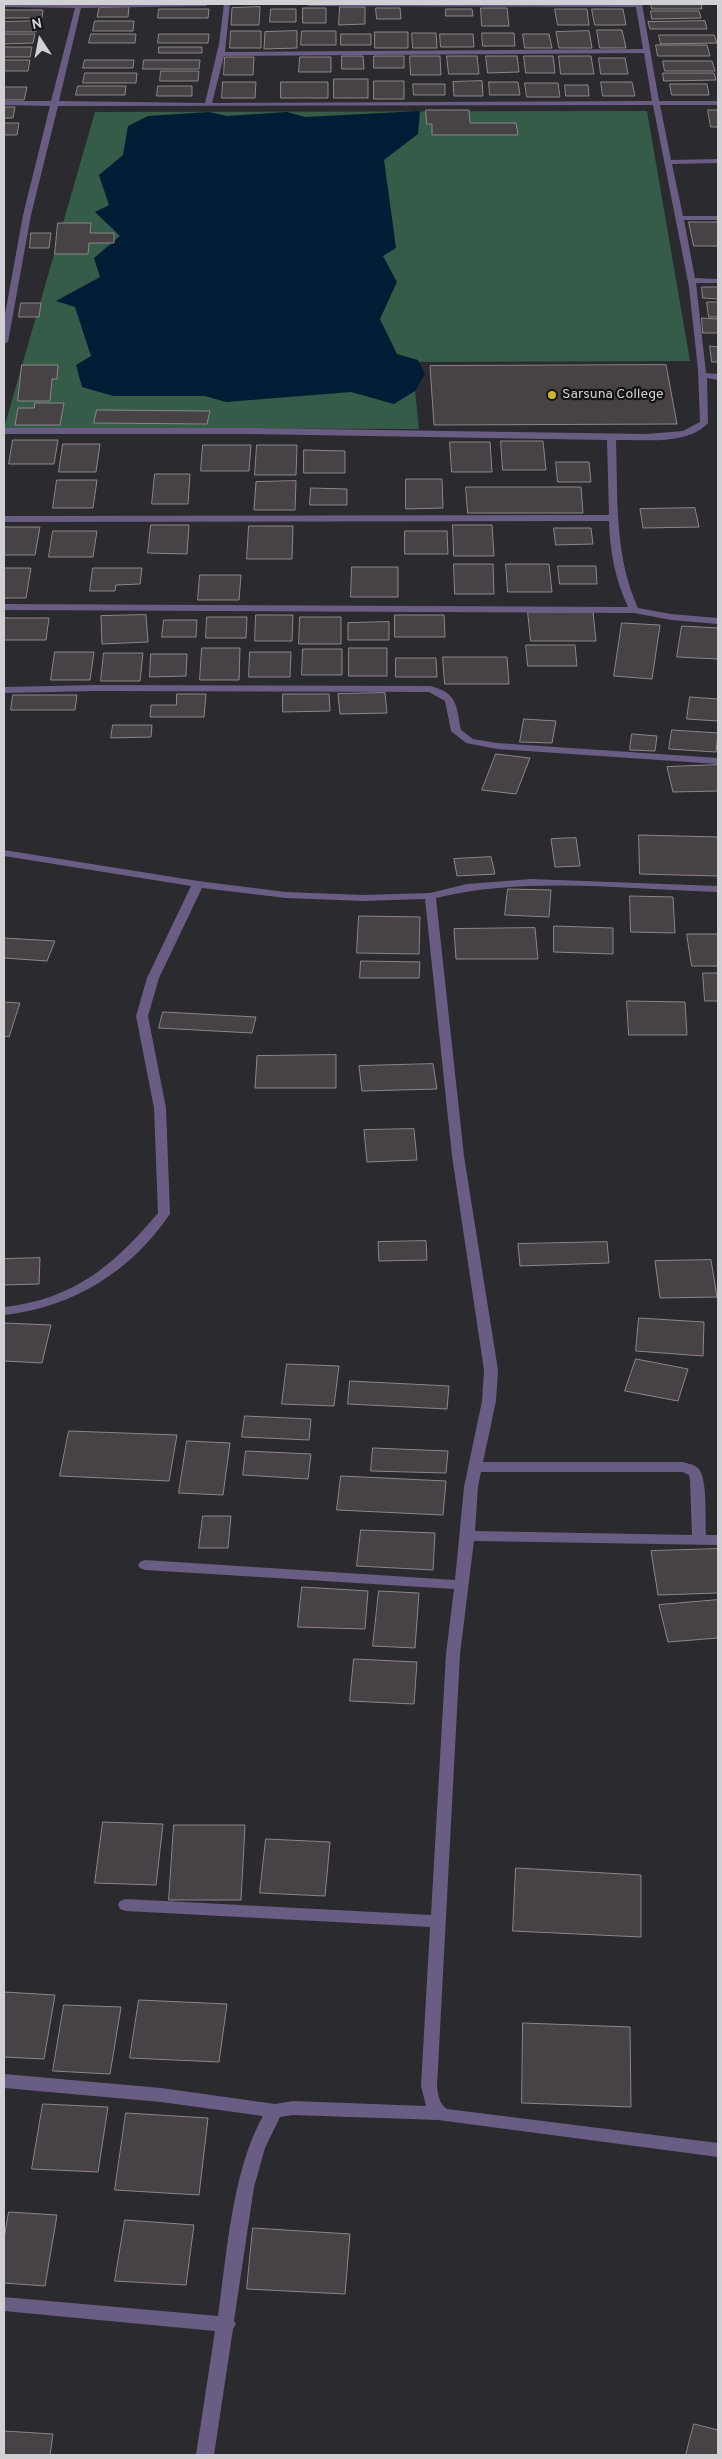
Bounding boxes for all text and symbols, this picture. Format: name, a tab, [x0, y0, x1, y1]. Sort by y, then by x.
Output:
north arrow	[15, 15, 65, 65]
text: N	[30, 15, 44, 34]
place label: Sarsuna College	[562, 387, 664, 403]
marker: Sarsuna College	[546, 389, 558, 401]

